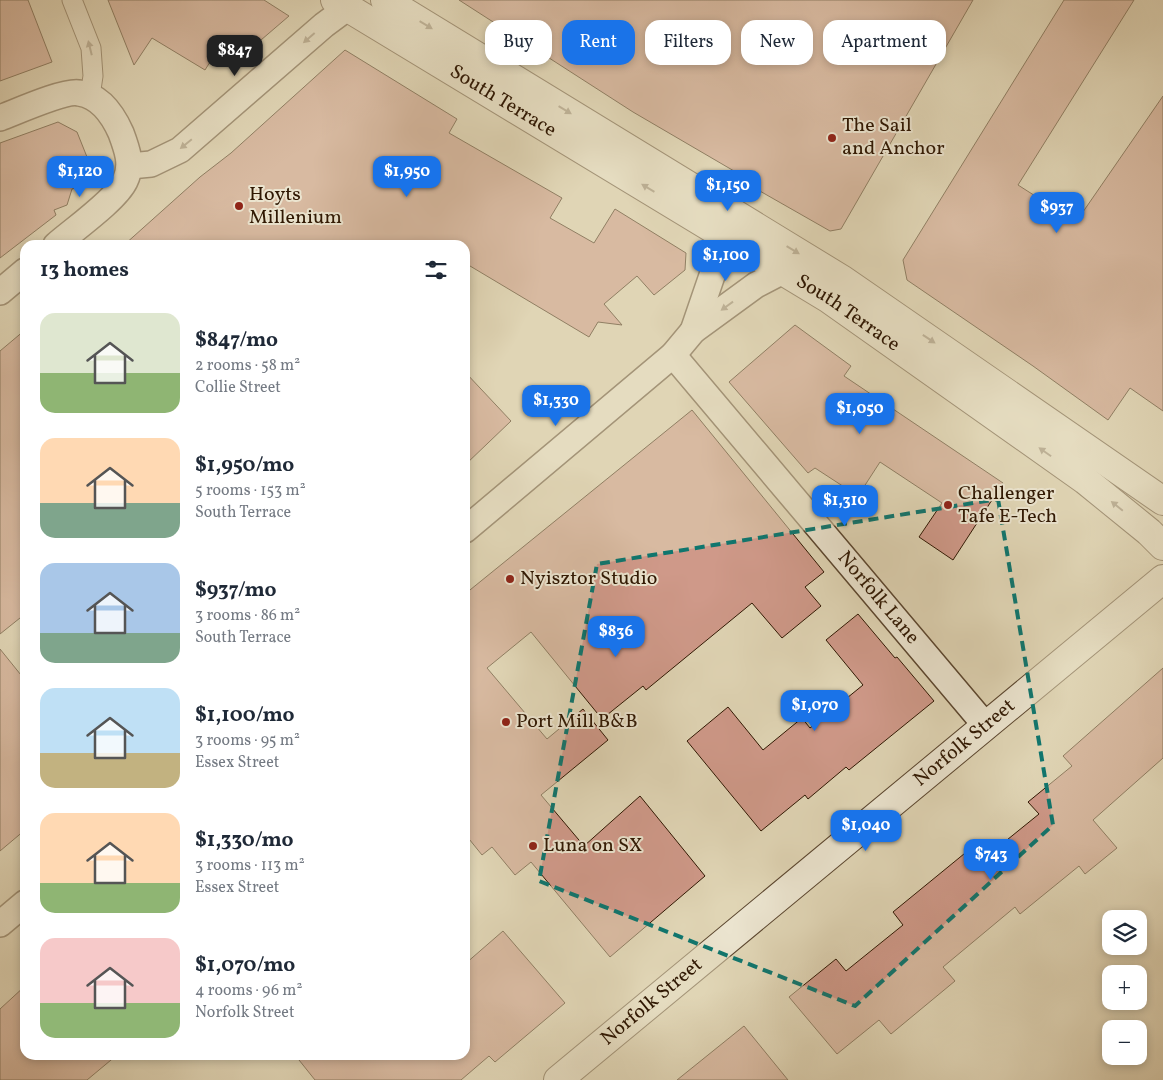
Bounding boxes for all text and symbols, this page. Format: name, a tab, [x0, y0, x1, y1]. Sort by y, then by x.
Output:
chip: Buy	[485, 20, 552, 65]
chip: Rent	[562, 20, 635, 65]
chip: Filters	[645, 20, 731, 65]
chip: New	[741, 20, 813, 65]
chip: Apartment	[823, 20, 946, 65]
one-way arrow	[420, 21, 433, 30]
one-way arrow	[304, 32, 316, 44]
pin: $847	[205, 34, 265, 77]
one-way arrow	[86, 40, 94, 55]
text: $847	[218, 40, 252, 62]
street label: South Terrace	[444, 58, 561, 145]
one-way arrow	[559, 106, 572, 115]
place label: The Sail and Anchor	[842, 112, 945, 163]
marker: The Sail and Anchor	[826, 132, 838, 144]
one-way arrow	[180, 139, 193, 150]
pin: $1,120	[39, 156, 121, 198]
pin: $1,950	[366, 156, 448, 198]
text: $1,120	[58, 161, 102, 183]
text: $1,950	[384, 161, 430, 183]
pin: $1,150	[687, 170, 769, 212]
text: $1,150	[706, 175, 750, 197]
place label: Hoyts Millenium	[249, 181, 342, 232]
one-way arrow	[641, 184, 654, 193]
pin: $937	[1027, 192, 1087, 234]
text: $937	[1040, 197, 1074, 219]
marker: Hoyts Millenium	[233, 200, 245, 212]
pin: $1,100	[685, 240, 767, 282]
text: $1,100	[703, 245, 749, 267]
one-way arrow	[787, 245, 800, 254]
text: 13 homes	[40, 256, 129, 285]
icon: filters	[422, 256, 450, 284]
street label: South Terrace	[790, 268, 905, 359]
one-way arrow	[721, 301, 734, 311]
text: $847/mo	[195, 326, 278, 355]
icon: home	[80, 333, 140, 393]
one-way arrow	[922, 334, 936, 344]
text: 2 rooms · 58 m²	[195, 355, 300, 377]
text: Collie Street	[195, 377, 281, 399]
pin: $1,330	[515, 384, 597, 427]
text: $1,330	[533, 390, 579, 412]
pin: $1,050	[819, 392, 901, 435]
text: $1,050	[836, 398, 884, 420]
one-way arrow	[1038, 447, 1052, 457]
text: $1,950/mo	[195, 451, 294, 480]
icon: home	[80, 458, 140, 518]
text: 5 rooms · 153 m²	[195, 480, 306, 502]
place label: Challenger Tafe E-Tech	[958, 480, 1057, 531]
pin: $1,310	[804, 484, 886, 527]
text: $1,310	[823, 490, 867, 512]
marker: Challenger Tafe E-Tech	[942, 499, 954, 511]
one-way arrow	[1111, 501, 1124, 512]
text: South Terrace	[195, 502, 291, 524]
street label: Norfolk Lane	[830, 545, 926, 651]
place label: Nyisztor Studio	[520, 565, 657, 593]
marker: Nyisztor Studio	[504, 573, 516, 585]
text: $937/mo	[195, 576, 277, 605]
icon: home	[80, 583, 140, 643]
text: 3 rooms · 86 m²	[195, 605, 300, 627]
pin: $836	[586, 616, 646, 658]
text: $836	[599, 621, 633, 643]
text: South Terrace	[195, 627, 291, 649]
pin: $1,070	[774, 690, 856, 732]
street label: Norfolk Street	[908, 693, 1022, 794]
text: $1,070	[792, 695, 838, 717]
text: $1,100/mo	[195, 701, 295, 730]
icon: home	[80, 708, 140, 768]
place label: Port Mill B&B	[516, 708, 638, 736]
marker: Port Mill B&B	[500, 716, 512, 728]
text: 3 rooms · 95 m²	[195, 730, 300, 752]
text: Essex Street	[195, 752, 279, 774]
pin: $1,040	[825, 810, 907, 852]
text: $1,040	[842, 815, 890, 837]
text: $1,330/mo	[195, 826, 294, 855]
place label: Luna on SX	[543, 832, 642, 860]
icon: home	[80, 833, 140, 893]
pin: $743	[961, 838, 1021, 881]
marker: Luna on SX	[527, 840, 539, 852]
text: $743	[975, 844, 1007, 866]
text: 3 rooms · 113 m²	[195, 855, 305, 877]
text: Essex Street	[195, 877, 279, 899]
map controls	[1102, 910, 1147, 1065]
button: layers	[1102, 910, 1147, 955]
text: $1,070/mo	[195, 951, 295, 980]
street label: Norfolk Street	[595, 952, 709, 1053]
icon: home	[80, 958, 140, 1018]
button: +	[1102, 965, 1147, 1010]
text: 4 rooms · 96 m²	[195, 980, 302, 1002]
text: Norfolk Street	[195, 1002, 295, 1024]
button: −	[1102, 1020, 1147, 1065]

